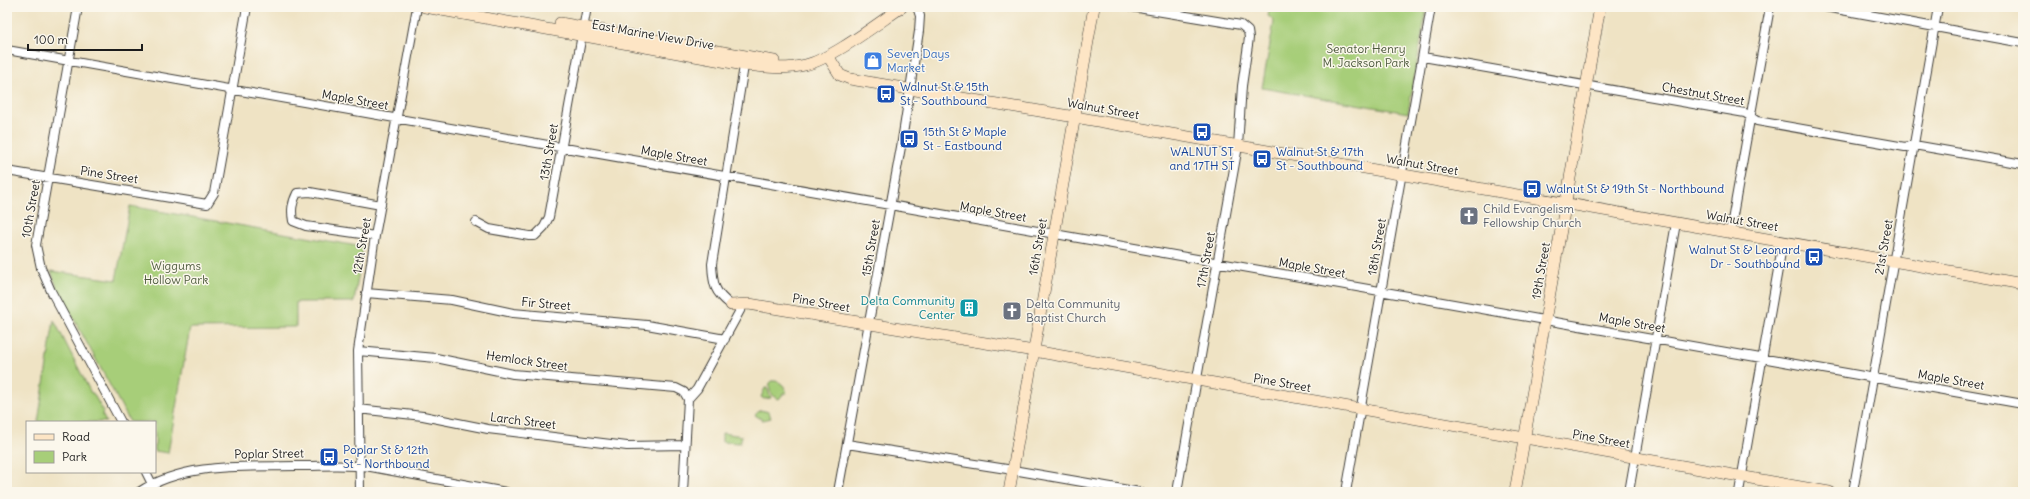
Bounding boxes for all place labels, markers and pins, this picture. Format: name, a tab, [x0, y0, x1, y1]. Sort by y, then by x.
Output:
place label: Seven Days Market	[887, 46, 950, 75]
shop icon: Seven Days Market	[862, 50, 884, 72]
place label: Walnut St & 15th St - Southbound	[900, 79, 989, 108]
bus stop icon: Walnut St & 15th St - Southbound	[875, 83, 897, 105]
bus stop icon: WALNUT ST and 17TH ST	[1191, 121, 1213, 143]
place label: 15th St & Maple St - Eastbound	[923, 124, 1006, 153]
bus stop icon: 15th St & Maple St - Eastbound	[898, 128, 920, 150]
place label: WALNUT ST and 17TH ST	[1169, 144, 1235, 173]
place label: Walnut St & 17th St - Southbound	[1276, 144, 1364, 173]
bus stop icon: Walnut St & 17th St - Southbound	[1251, 148, 1273, 170]
bus stop icon: Walnut St & 19th St - Northbound	[1521, 178, 1543, 200]
place label: Walnut St & 19th St - Northbound	[1546, 181, 1724, 196]
place label: Child Evangelism Fellowship Church	[1483, 201, 1582, 230]
church icon: Child Evangelism Fellowship Church	[1458, 205, 1480, 227]
place label: Walnut St & Leonard Dr - Southbound	[1689, 242, 1800, 271]
bus stop icon: Walnut St & Leonard Dr - Southbound	[1803, 246, 1825, 268]
place label: Delta Community Center	[861, 293, 955, 322]
place label: Delta Community Baptist Church	[1026, 296, 1120, 325]
building icon: Delta Community Center	[958, 297, 980, 319]
church icon: Delta Community Baptist Church	[1001, 300, 1023, 322]
place label: Poplar St & 12th St - Northbound	[343, 442, 430, 471]
bus stop icon: Poplar St & 12th St - Northbound	[318, 446, 340, 468]

